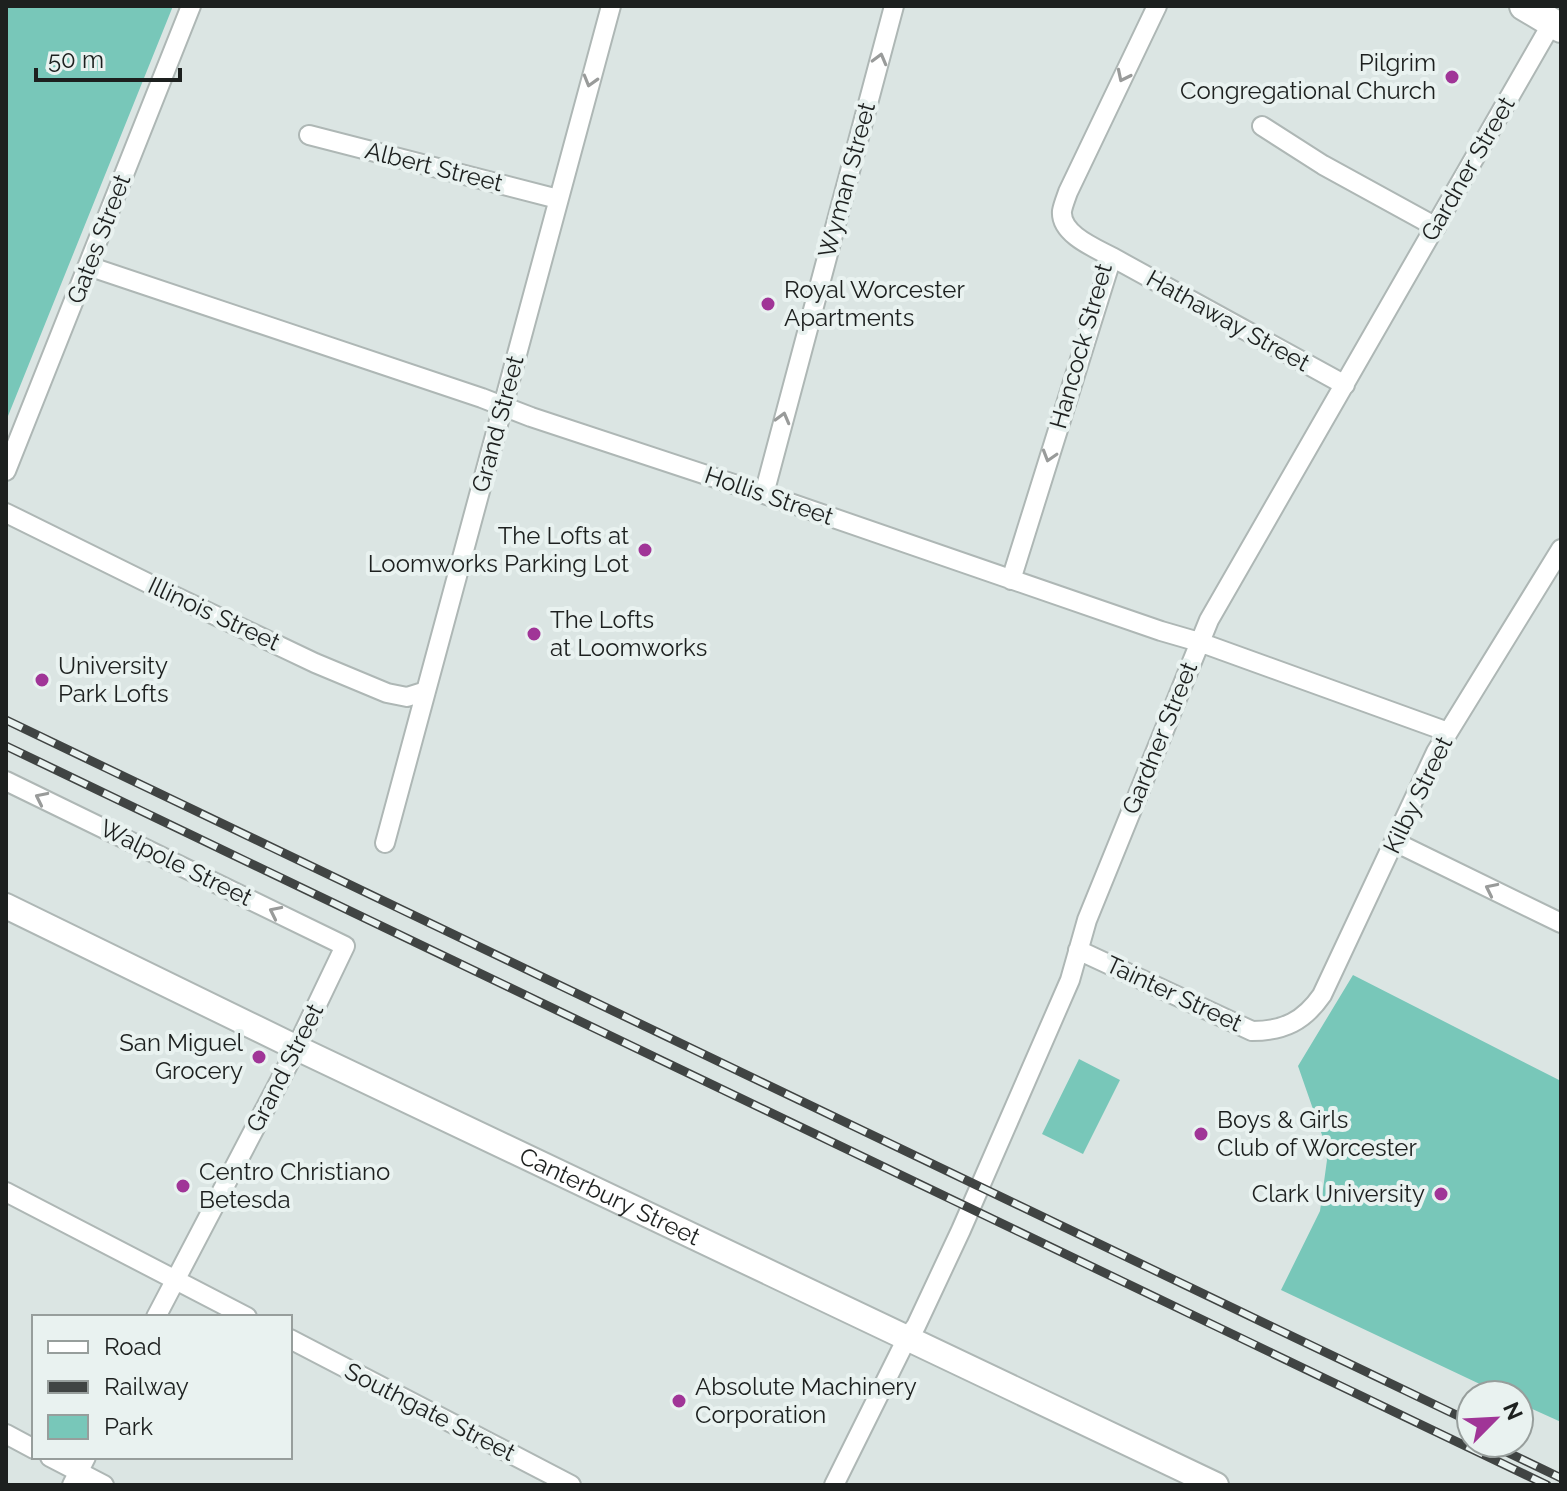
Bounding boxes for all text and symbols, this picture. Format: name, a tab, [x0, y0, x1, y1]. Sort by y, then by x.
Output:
scale bar	[36, 32, 180, 82]
text: 50 m	[48, 45, 104, 74]
place label: Pilgrim Congregational Church	[1180, 48, 1436, 105]
one-way arrow	[871, 52, 887, 66]
one-way arrow	[1117, 68, 1133, 83]
marker: Pilgrim Congregational Church	[1443, 68, 1461, 86]
one-way arrow	[583, 74, 599, 88]
street label: Gardner Street	[1415, 91, 1521, 246]
street label: Wyman Street	[812, 99, 881, 261]
street label: Albert Street	[362, 135, 506, 198]
street label: Gates Street	[61, 170, 137, 308]
street label: Hancock Street	[1043, 260, 1118, 432]
street label: Hathaway Street	[1142, 264, 1315, 377]
place label: Royal Worcester Apartments	[784, 275, 965, 332]
marker: Royal Worcester Apartments	[759, 295, 777, 313]
street label: Grand Street	[465, 352, 530, 495]
one-way arrow	[774, 412, 791, 426]
one-way arrow	[1042, 449, 1058, 462]
street label: Hollis Street	[701, 460, 837, 531]
place label: The Lofts at Loomworks Parking Lot	[368, 521, 629, 578]
marker: The Lofts at Loomworks Parking Lot	[636, 541, 654, 559]
street label: Illinois Street	[144, 570, 285, 657]
place label: The Lofts at Loomworks	[550, 605, 707, 662]
marker: The Lofts at Loomworks	[525, 625, 543, 643]
place label: University Park Lofts	[58, 651, 168, 708]
street label: Gardner Street	[1116, 657, 1203, 818]
marker: University Park Lofts	[33, 671, 51, 689]
street label: Kilby Street	[1377, 732, 1458, 858]
one-way arrow	[35, 792, 50, 808]
street label: Walpole Street	[95, 813, 257, 912]
one-way arrow	[1484, 883, 1499, 899]
one-way arrow	[269, 906, 284, 921]
street label: Tainter Street	[1102, 949, 1247, 1038]
street label: Grand Street	[240, 999, 329, 1137]
place label: San Miguel Grocery	[119, 1028, 243, 1085]
marker: San Miguel Grocery	[250, 1048, 268, 1066]
place label: Boys & Girls Club of Worcester	[1217, 1105, 1417, 1162]
marker: Boys & Girls Club of Worcester	[1192, 1125, 1210, 1143]
street label: Canterbury Street	[515, 1141, 705, 1251]
place label: Centro Christiano Betesda	[199, 1157, 390, 1214]
marker: Centro Christiano Betesda	[174, 1177, 192, 1195]
place label: Clark University	[1252, 1179, 1425, 1208]
marker: Clark University	[1432, 1185, 1450, 1203]
legend	[32, 1315, 292, 1459]
text: Road	[104, 1332, 162, 1361]
street label: Southgate Street	[340, 1356, 520, 1467]
text: Railway	[104, 1372, 189, 1401]
place label: Absolute Machinery Corporation	[695, 1372, 917, 1429]
north arrow	[1455, 1379, 1535, 1459]
marker: Absolute Machinery Corporation	[670, 1392, 688, 1410]
text: N	[1498, 1398, 1529, 1424]
text: Park	[104, 1412, 153, 1441]

